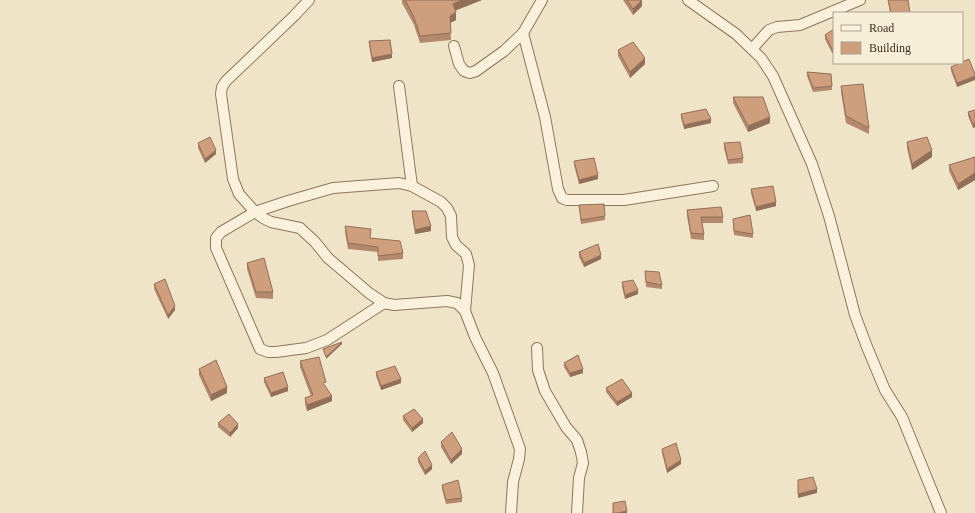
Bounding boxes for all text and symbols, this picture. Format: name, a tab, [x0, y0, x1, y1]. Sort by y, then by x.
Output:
legend	[833, 12, 963, 64]
text: Road	[869, 21, 894, 35]
text: Building	[869, 41, 911, 55]

